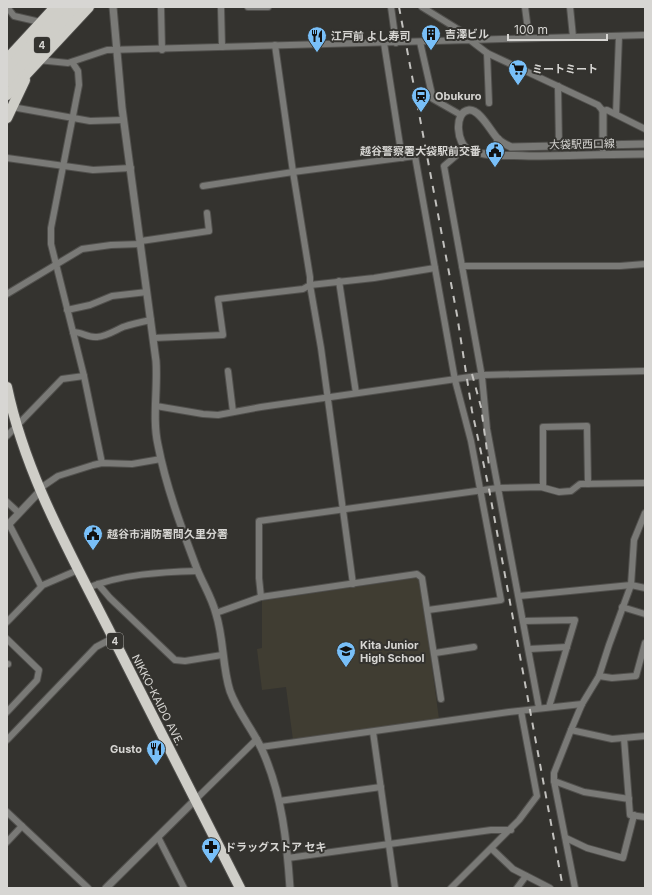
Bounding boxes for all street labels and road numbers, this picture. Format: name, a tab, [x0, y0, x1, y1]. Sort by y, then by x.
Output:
road number: 4	[34, 37, 50, 53]
street label: 大袋駅西口線	[549, 136, 615, 152]
road number: 4	[107, 633, 123, 649]
street label: NIKKO-KAIDO AVE.	[129, 652, 187, 748]

